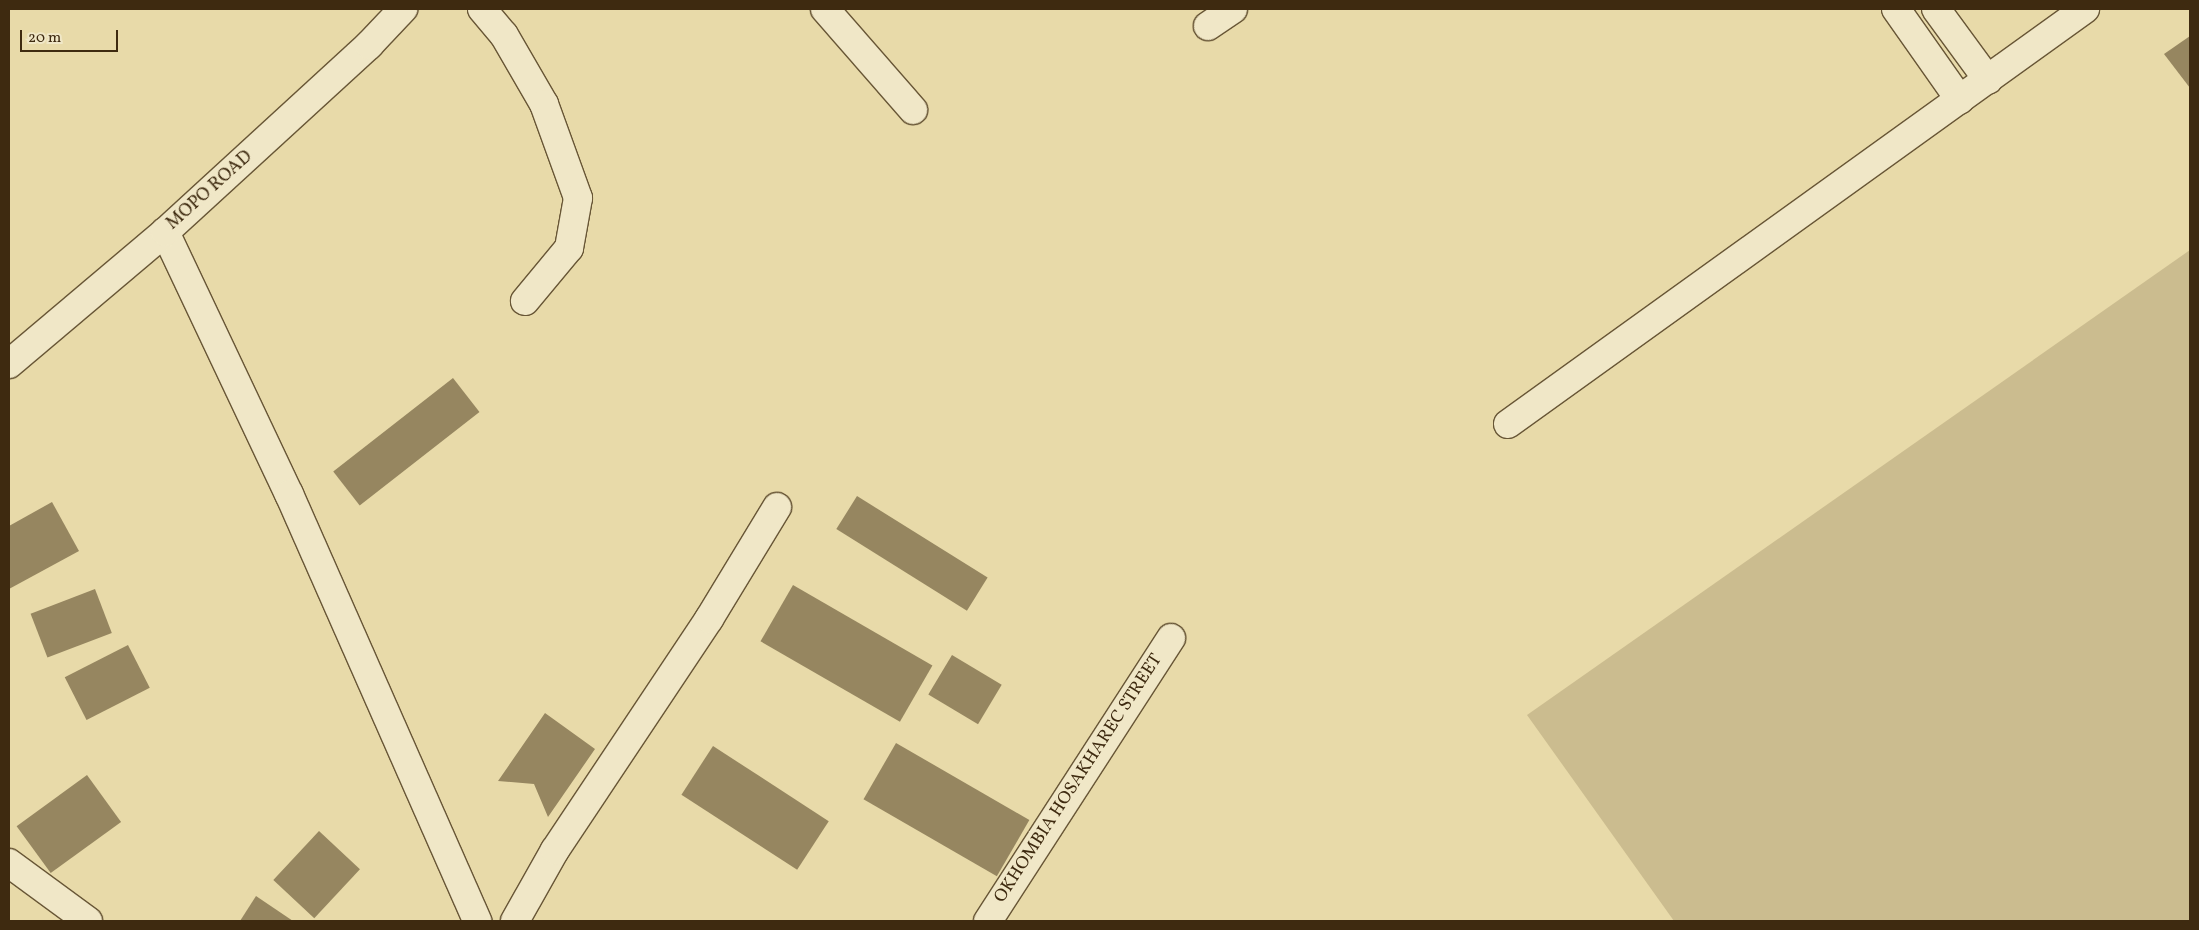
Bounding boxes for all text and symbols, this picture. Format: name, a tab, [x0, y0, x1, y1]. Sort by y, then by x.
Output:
scale bar	[22, 20, 120, 52]
text: 20 m	[28, 28, 61, 49]
street label: MOPO ROAD	[163, 147, 257, 235]
street label: OKHOMBIA HOSAKHAREC STREET	[990, 651, 1168, 907]

